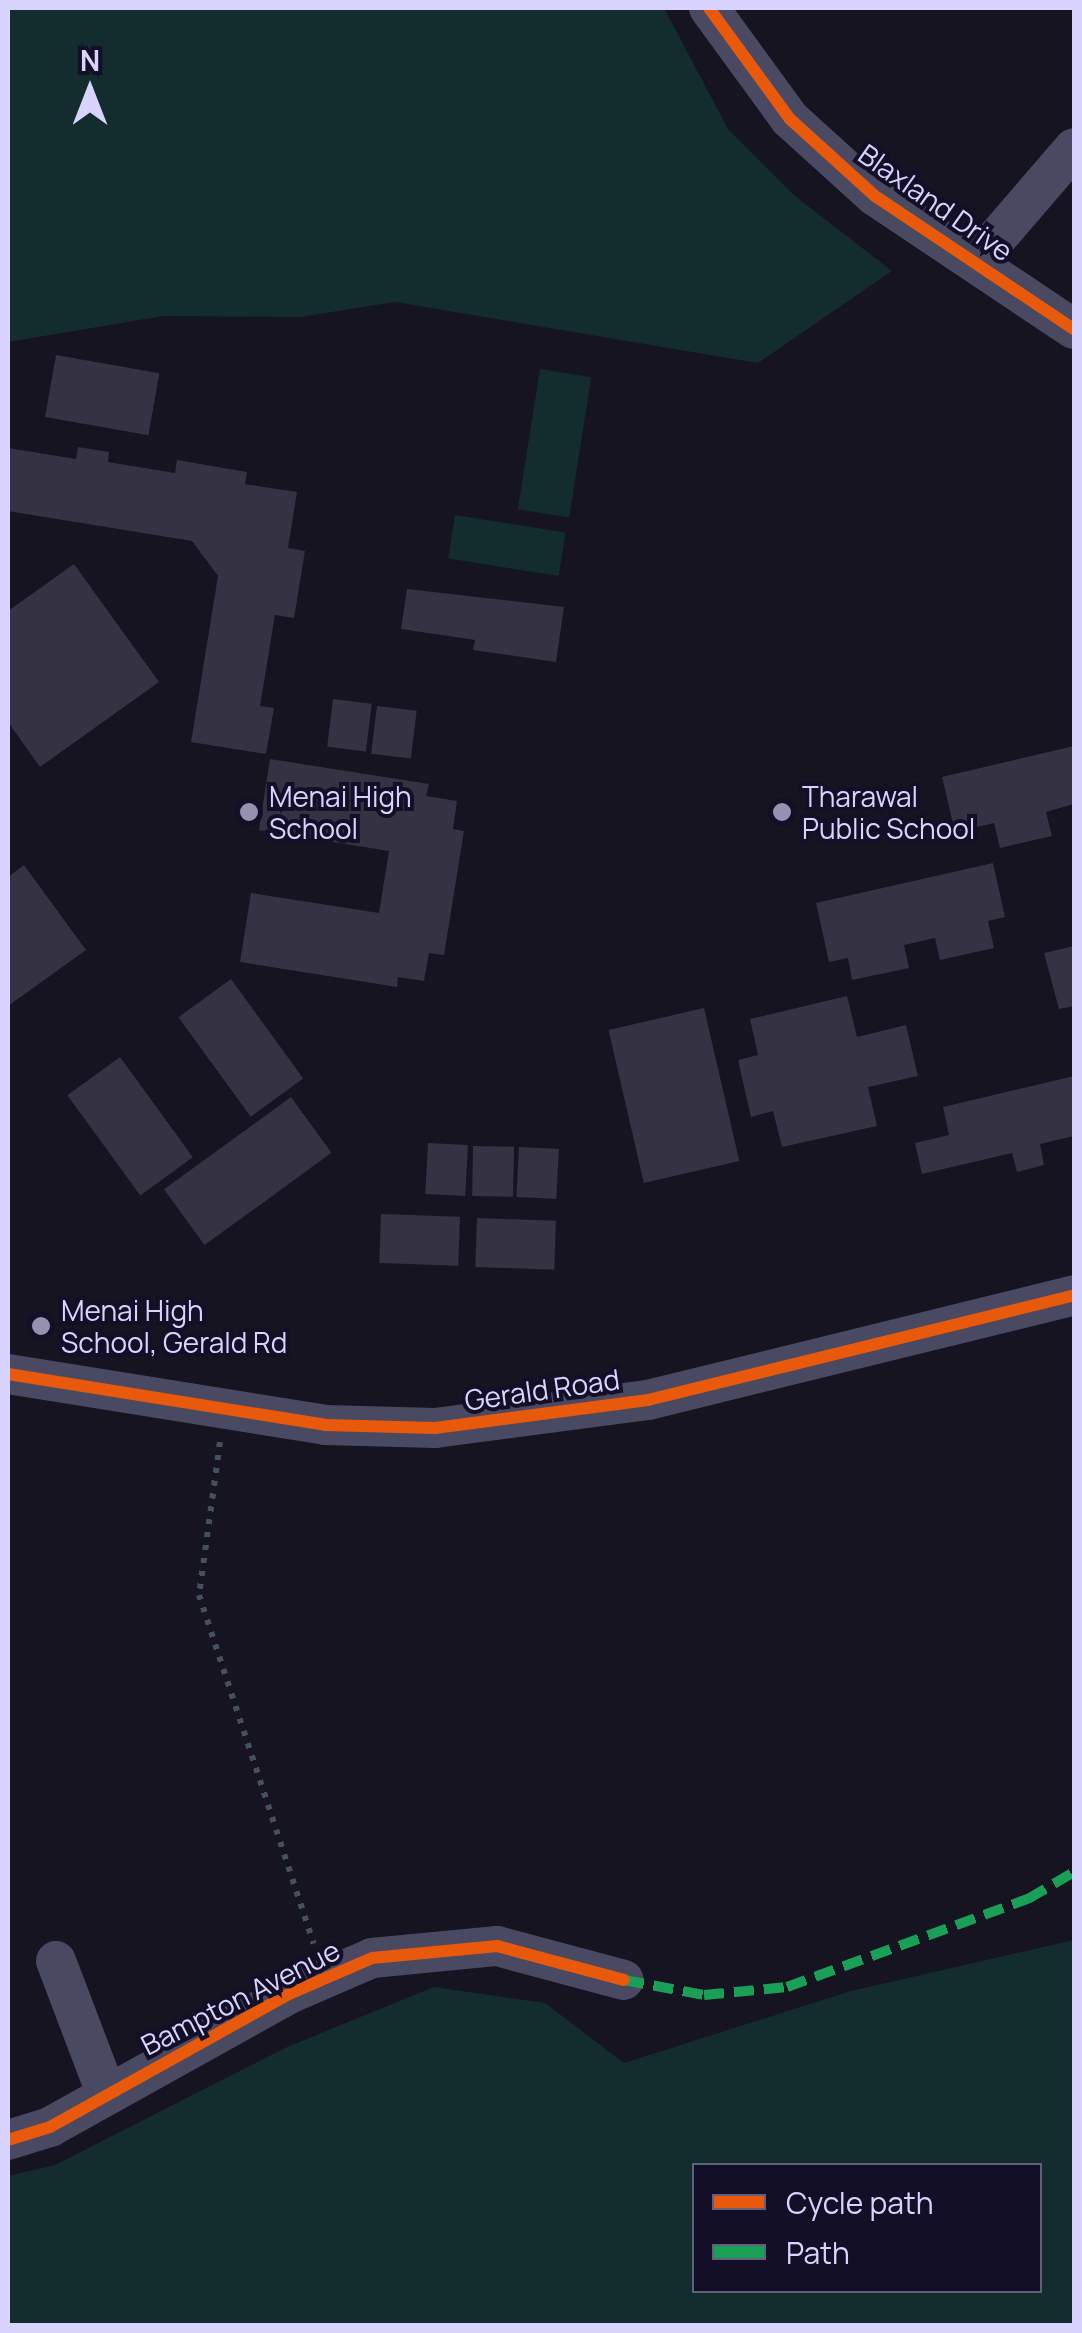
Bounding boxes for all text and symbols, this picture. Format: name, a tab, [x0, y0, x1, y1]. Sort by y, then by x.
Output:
north arrow	[40, 40, 140, 140]
text: N	[80, 41, 100, 79]
street label: Blaxland Drive	[853, 137, 1019, 267]
place label: Menai High School	[269, 779, 412, 845]
place label: Tharawal Public School	[802, 779, 975, 845]
marker: Menai High School	[238, 801, 260, 823]
marker: Tharawal Public School	[771, 801, 793, 823]
place label: Menai High School, Gerald Rd	[61, 1293, 287, 1359]
marker: Menai High School, Gerald Rd	[30, 1315, 52, 1337]
street label: Gerald Road	[462, 1361, 622, 1417]
street label: Bampton Avenue	[135, 1932, 345, 2062]
legend	[692, 2163, 1042, 2293]
text: Cycle path	[786, 2182, 934, 2223]
text: Path	[786, 2232, 850, 2273]

